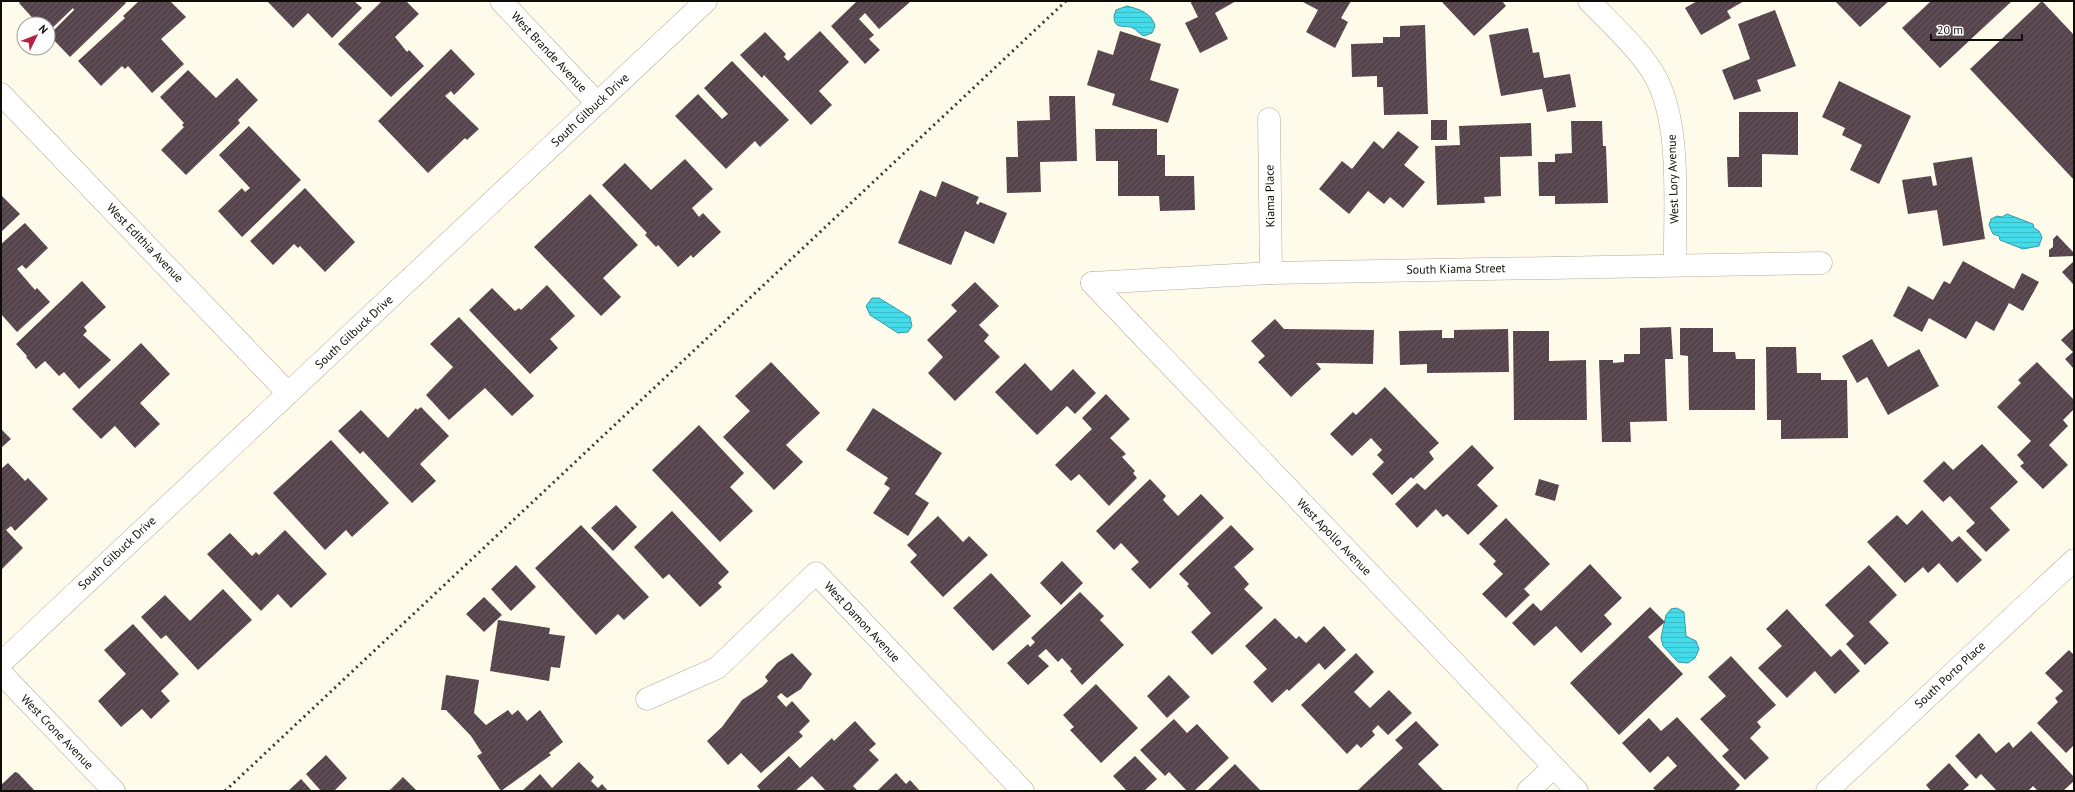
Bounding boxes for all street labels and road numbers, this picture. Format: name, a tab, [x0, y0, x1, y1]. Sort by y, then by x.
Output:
street label: West Brande Avenue	[508, 8, 590, 95]
street label: South Gilbuck Drive	[548, 70, 632, 150]
street label: West Lory Avenue	[1663, 134, 1682, 224]
street label: Kiama Place	[1261, 164, 1278, 228]
street label: West Edithia Avenue	[104, 200, 187, 285]
street label: South Kiama Street	[1406, 260, 1506, 277]
street label: South Gilbuck Drive	[312, 292, 396, 372]
street label: West Apollo Avenue	[1294, 495, 1375, 578]
street label: South Gilbuck Drive	[75, 513, 159, 593]
street label: West Damon Avenue	[821, 578, 904, 665]
street label: South Porto Place	[1911, 638, 1988, 711]
street label: West Crone Avenue	[18, 691, 97, 772]

